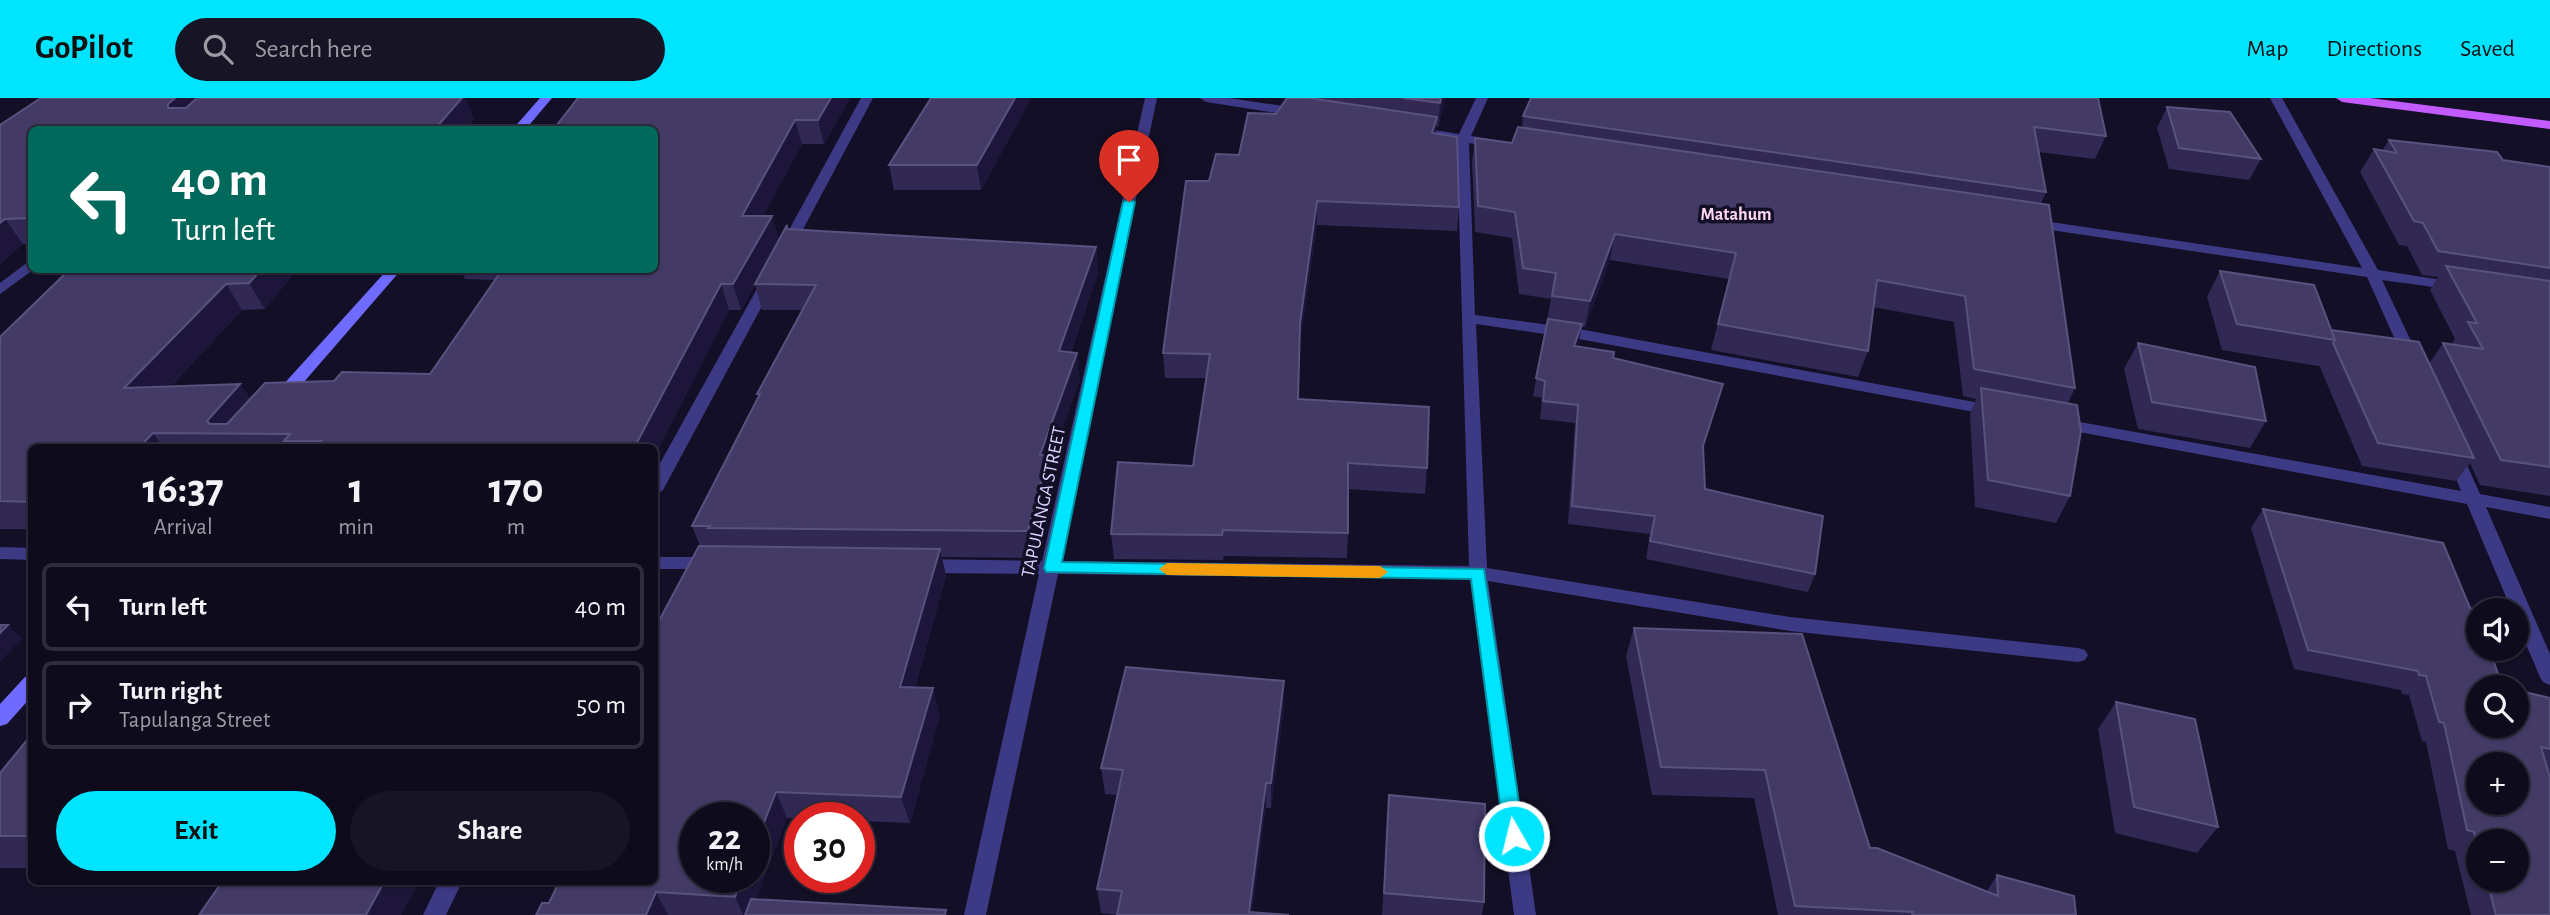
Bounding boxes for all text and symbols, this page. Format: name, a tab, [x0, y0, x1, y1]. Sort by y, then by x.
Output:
search box	[175, 18, 665, 81]
icon: search	[199, 30, 237, 68]
text: GoPilot	[35, 32, 133, 65]
text: Search here	[255, 36, 372, 62]
text: Map	[2246, 37, 2288, 61]
text: Directions	[2326, 37, 2422, 61]
text: Saved	[2460, 37, 2515, 61]
pin	[1099, 130, 1159, 202]
icon: arrive	[1110, 141, 1148, 179]
icon: left	[56, 154, 147, 245]
text: 40 m	[171, 156, 268, 205]
district label: Matahum	[1701, 206, 1771, 224]
text: Turn left	[171, 214, 275, 246]
street label: TAPULANGA STREET	[1019, 425, 1069, 579]
text: 16:37	[142, 468, 224, 510]
text: 1	[348, 468, 364, 510]
text: 170	[488, 468, 544, 510]
text: Arrival	[153, 516, 213, 539]
text: min	[338, 516, 374, 539]
text: m	[507, 516, 525, 539]
icon: left	[60, 588, 98, 626]
text: Turn left	[119, 594, 207, 620]
text: 40 m	[575, 594, 626, 620]
map controls	[2466, 598, 2529, 892]
button: sound	[2466, 598, 2529, 661]
button: search	[2466, 675, 2529, 738]
text: Turn right	[119, 678, 222, 704]
icon: right	[60, 686, 98, 724]
text: 50 m	[576, 692, 626, 718]
text: Tapulanga Street	[119, 709, 270, 732]
button: +	[2466, 752, 2529, 815]
button: Exit	[56, 791, 336, 871]
button: Share	[350, 791, 630, 871]
position arrow	[1477, 799, 1551, 873]
speed limit sign: 30	[784, 802, 875, 893]
text: 22	[708, 821, 741, 856]
button: −	[2466, 829, 2529, 892]
text: km/h	[706, 856, 743, 874]

